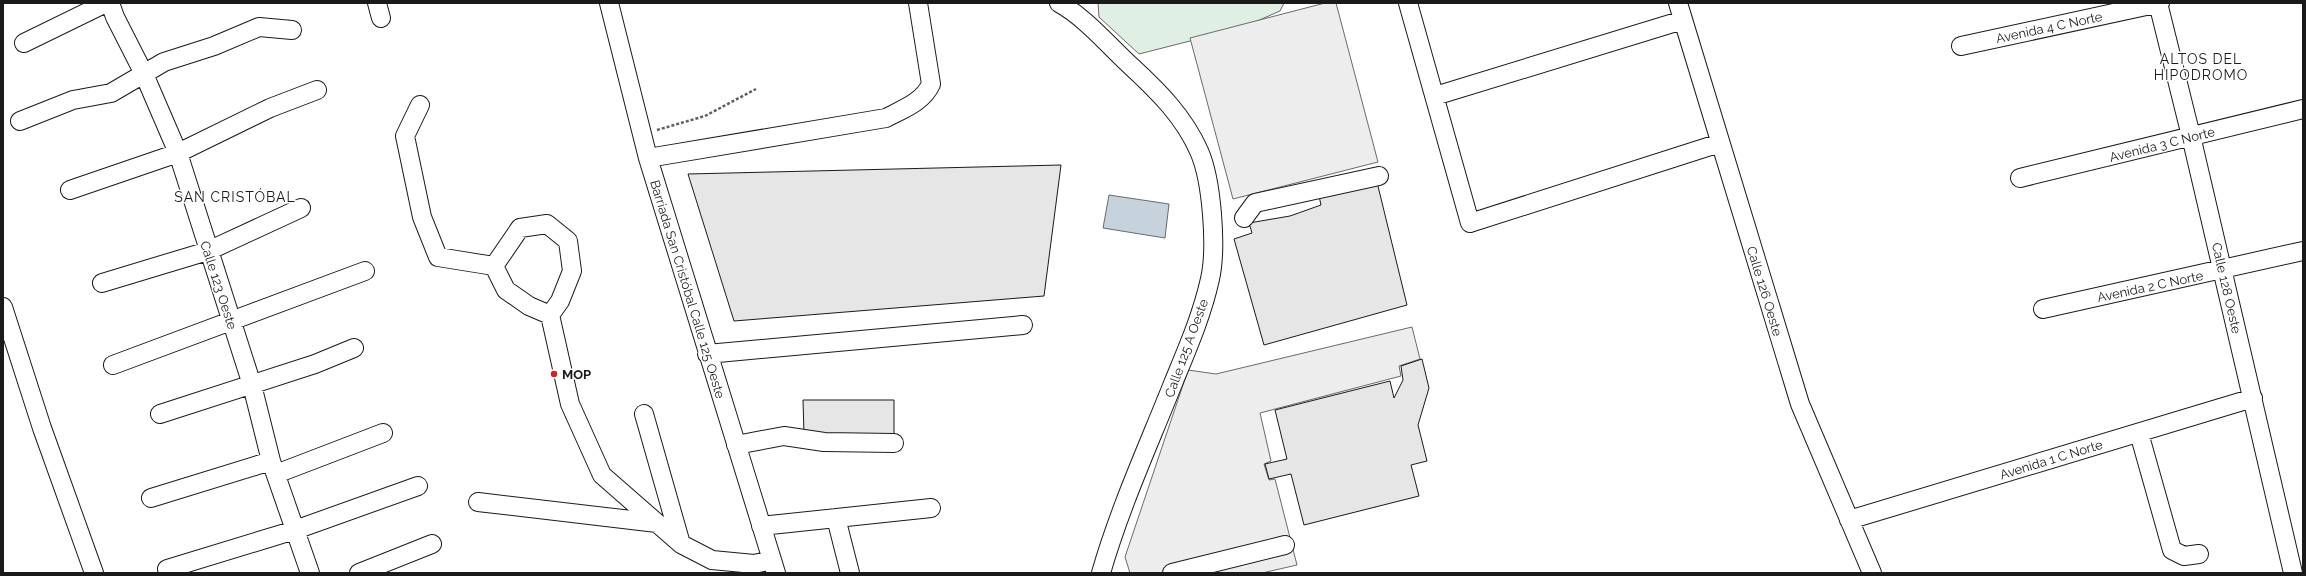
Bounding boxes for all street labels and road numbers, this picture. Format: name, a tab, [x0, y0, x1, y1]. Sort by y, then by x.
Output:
street label: Avenida 4 C Norte	[1995, 9, 2104, 46]
street label: Avenida 3 C Norte	[2108, 124, 2217, 165]
street label: Barriada San Cristóbal Calle 125 Oeste	[647, 178, 728, 401]
street label: Calle 123 Oeste	[197, 239, 240, 332]
street label: Calle 128 Oeste	[2209, 241, 2244, 335]
street label: Calle 126 Oeste	[1744, 244, 1785, 338]
street label: Avenida 2 C Norte	[2096, 268, 2205, 305]
street label: Calle 125 A Oeste	[1162, 297, 1211, 399]
street label: Avenida 1 C Norte	[1998, 437, 2105, 482]

